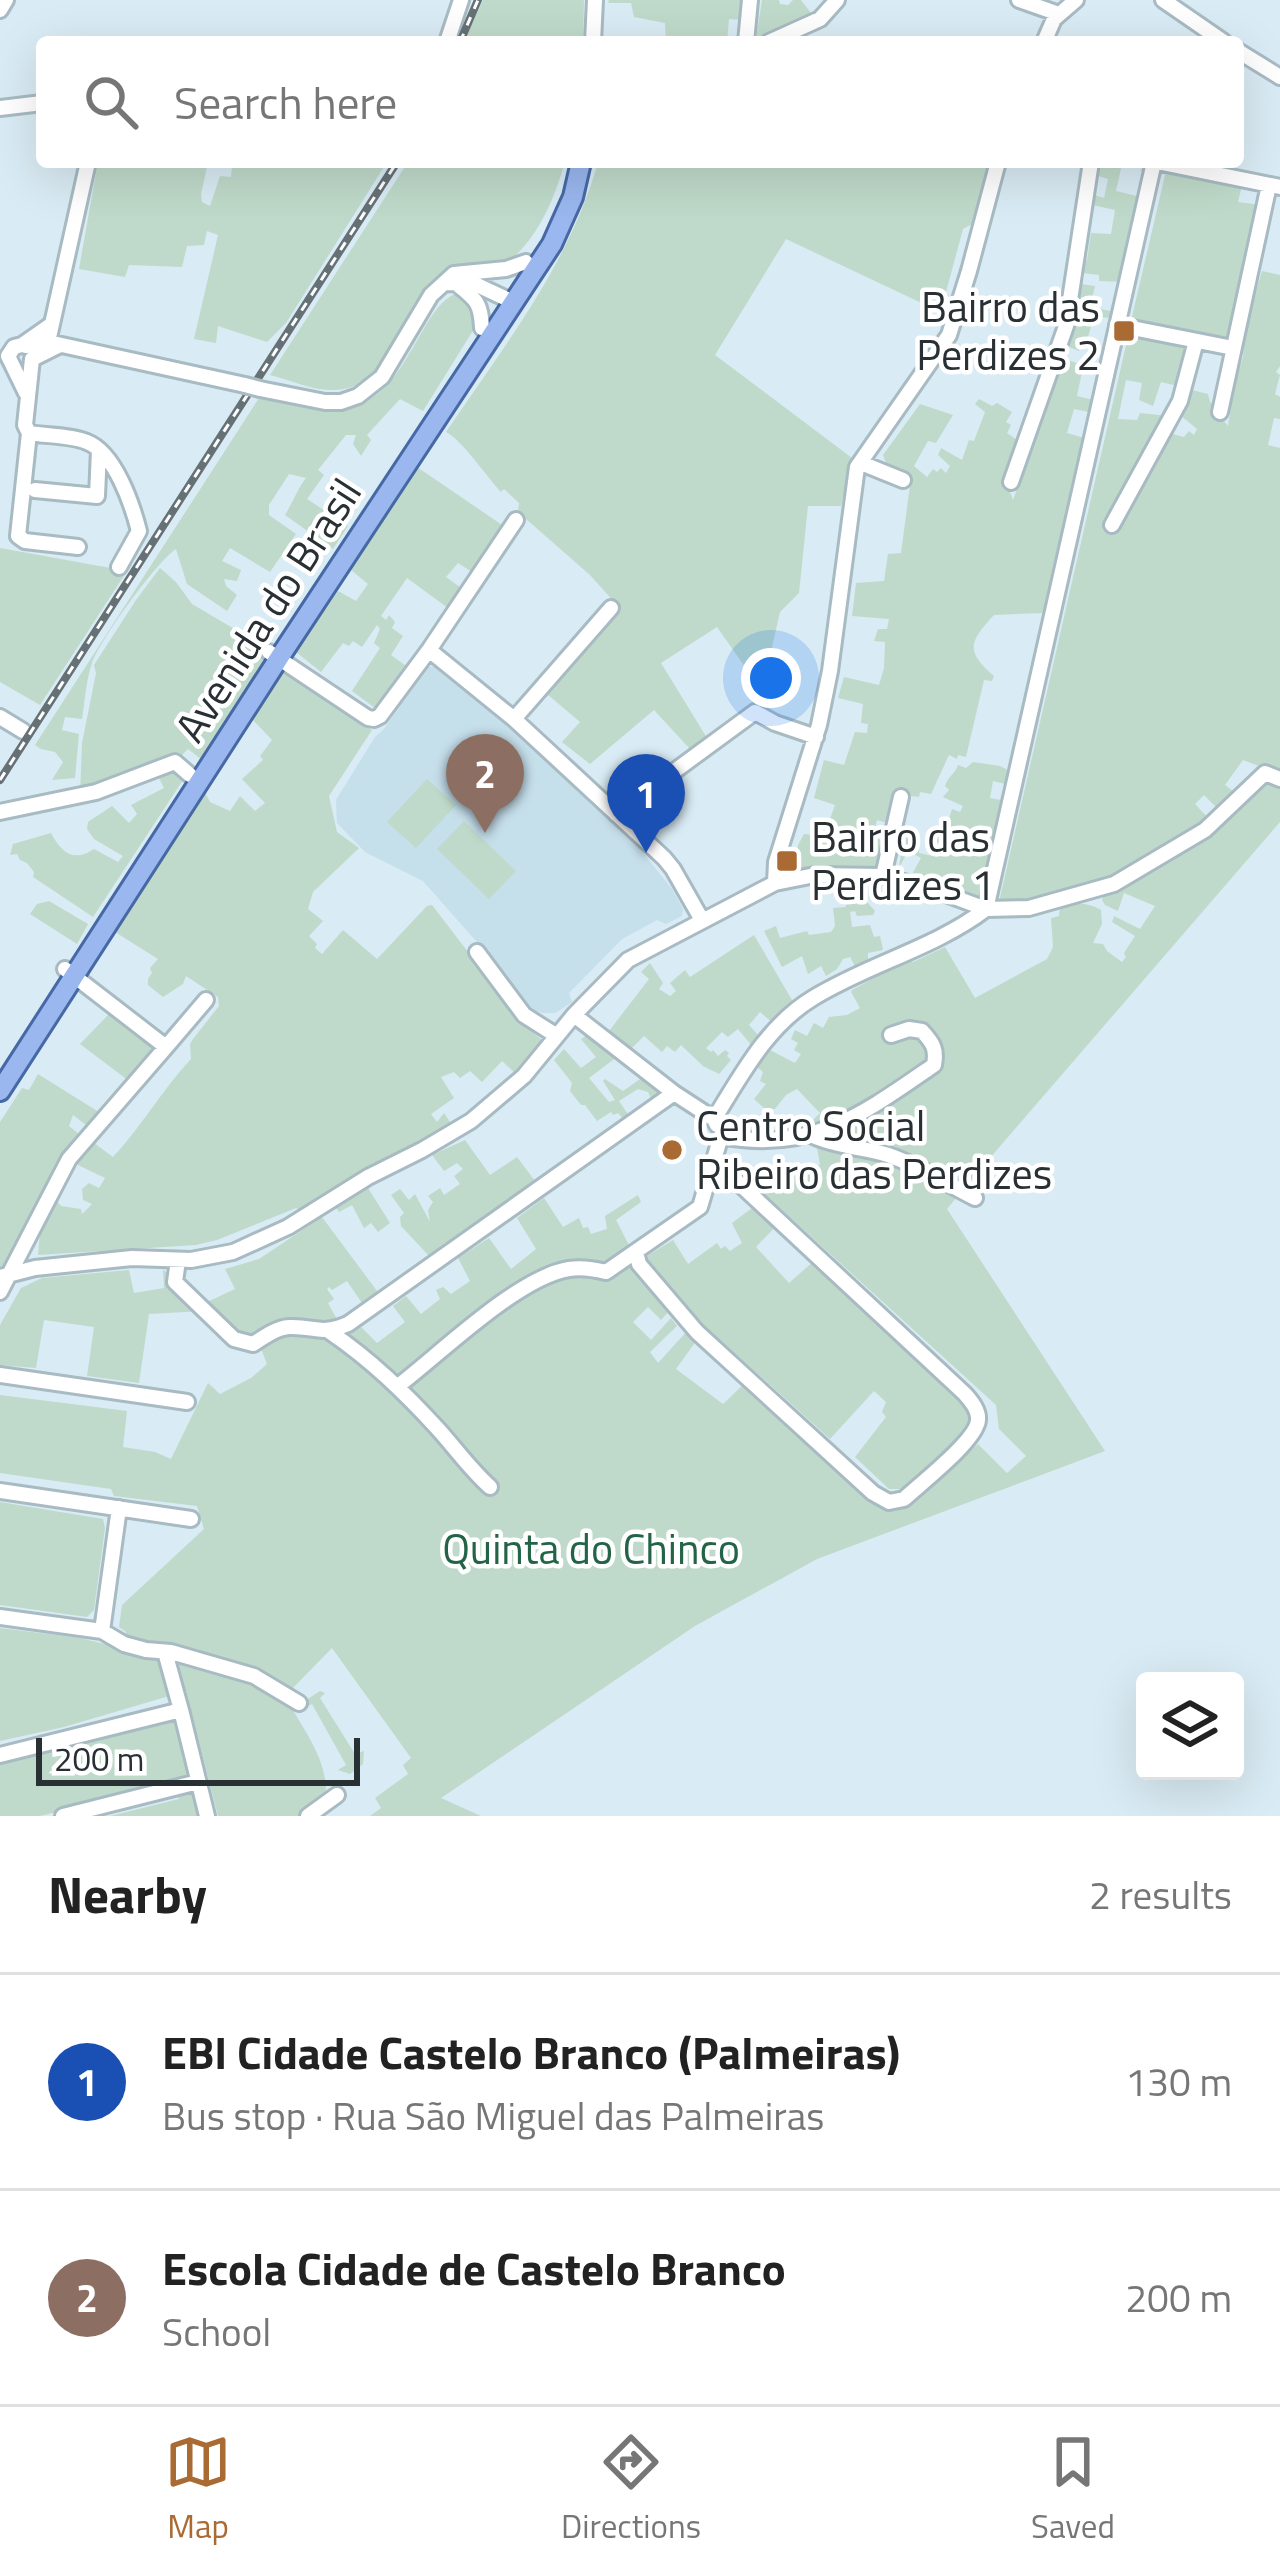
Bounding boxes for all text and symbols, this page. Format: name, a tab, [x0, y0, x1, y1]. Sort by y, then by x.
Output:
search box	[36, 36, 1244, 168]
text: Search here	[174, 68, 397, 136]
icon: search	[78, 69, 144, 135]
place label: Bairro das Perdizes 2	[916, 274, 1100, 386]
marker: Bairro das Perdizes 2	[1111, 318, 1137, 344]
street label: Avenida do Brasil	[158, 465, 377, 754]
your location	[741, 648, 801, 708]
pin: 2	[446, 734, 524, 833]
pin: 1	[607, 754, 685, 853]
place label: Bairro das Perdizes 1	[811, 804, 995, 916]
marker: Bairro das Perdizes 1	[774, 848, 800, 874]
place label: Centro Social Ribeiro das Perdizes	[696, 1093, 1052, 1205]
marker: Centro Social Ribeiro das Perdizes	[659, 1137, 685, 1163]
park label: Quinta do Chinco	[442, 1516, 740, 1580]
map controls	[1136, 1672, 1244, 1780]
button: layers	[1136, 1672, 1244, 1780]
scale bar	[36, 1732, 360, 1785]
text: 200 m	[54, 1734, 144, 1784]
text: Nearby	[48, 1855, 207, 1933]
text: 2 results	[1089, 1865, 1232, 1924]
text: EBI Cidade Castelo Branco (Palmeiras)	[162, 2018, 900, 2086]
text: 1	[76, 2052, 98, 2111]
text: 130 m	[1125, 2052, 1232, 2111]
text: Bus stop · Rua São Miguel das Palmeiras	[162, 2086, 824, 2145]
text: Escola Cidade de Castelo Branco	[162, 2234, 786, 2302]
text: 2	[76, 2268, 98, 2327]
text: 200 m	[1125, 2268, 1232, 2327]
text: School	[162, 2302, 271, 2361]
tab: Map	[165, 2429, 231, 2551]
tab: Directions	[561, 2429, 701, 2551]
tab: Saved	[1031, 2429, 1115, 2551]

